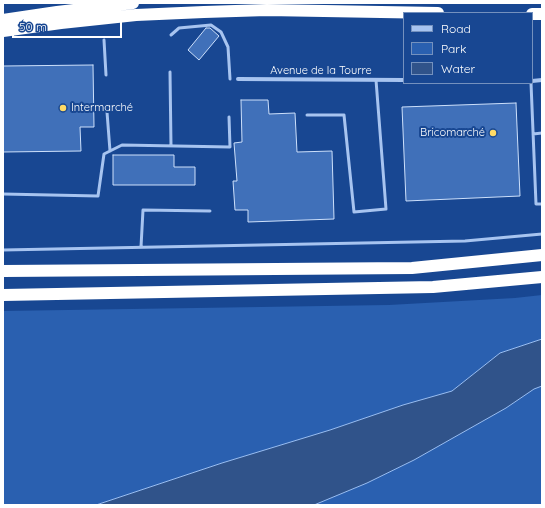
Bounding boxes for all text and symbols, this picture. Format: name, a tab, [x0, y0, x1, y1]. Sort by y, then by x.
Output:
scale bar	[14, 12, 124, 38]
legend	[403, 12, 533, 84]
text: 50 m	[19, 19, 47, 34]
text: Road	[441, 21, 471, 36]
text: Park	[441, 41, 466, 56]
text: Water	[441, 61, 475, 76]
street label: Avenue de la Tourre	[270, 64, 372, 78]
place label: Intermarché	[71, 101, 133, 115]
marker: Intermarché	[58, 103, 68, 113]
place label: Bricomarché	[420, 126, 485, 140]
marker: Bricomarché	[488, 128, 498, 138]

